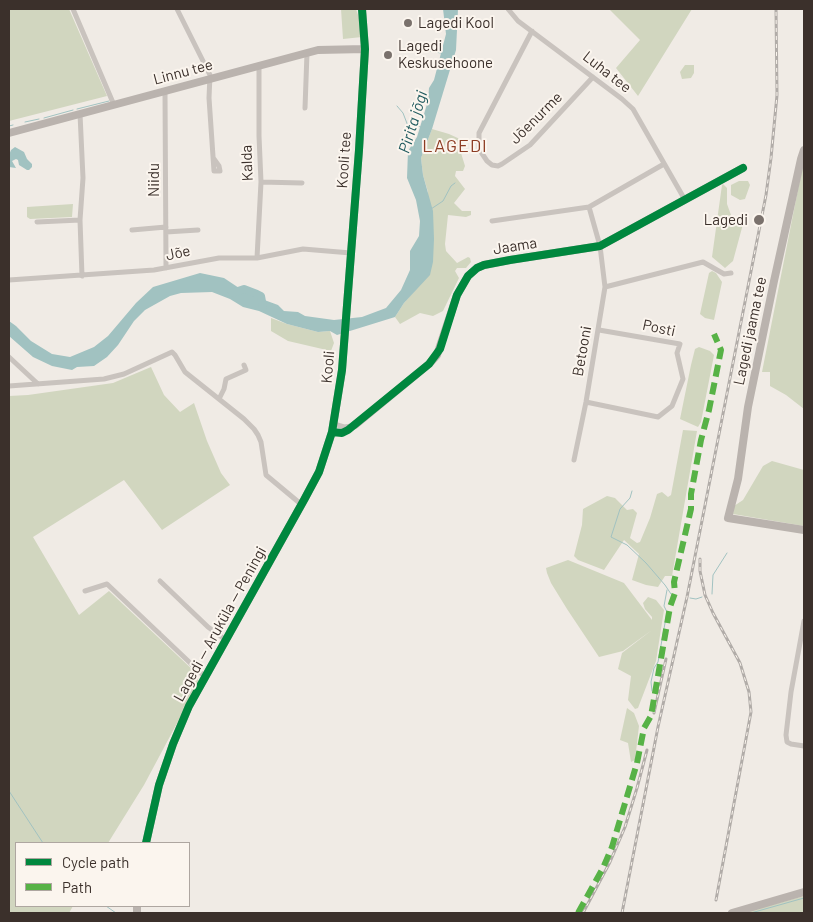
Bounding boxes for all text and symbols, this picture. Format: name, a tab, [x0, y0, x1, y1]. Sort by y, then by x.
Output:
place label: Lagedi Kool	[418, 14, 494, 32]
marker: Lagedi Kool	[402, 17, 414, 29]
place label: Lagedi Keskusehoone	[398, 37, 493, 72]
street label: Luha tee	[579, 48, 635, 96]
marker: Lagedi Keskusehoone	[382, 49, 394, 61]
street label: Linnu tee	[151, 55, 215, 89]
water label: Pirita jõgi	[394, 88, 432, 156]
street label: Jõenurme	[506, 88, 566, 148]
street label: Kooli tee	[333, 131, 355, 189]
district label: LAGEDI	[422, 135, 488, 157]
street label: Kalda	[237, 145, 257, 181]
street label: Niidu	[145, 163, 163, 197]
place label: Lagedi	[704, 211, 748, 229]
marker: Lagedi	[752, 213, 766, 227]
street label: Jaama	[492, 234, 538, 258]
street label: Jõe	[164, 242, 192, 264]
street label: Lagedi jaama tee	[730, 275, 770, 387]
street label: Posti	[641, 316, 677, 340]
street label: Betooni	[569, 324, 595, 378]
street label: Kooli	[318, 350, 338, 384]
street label: Lagedi — Aruküla — Peningi	[170, 543, 270, 705]
legend	[15, 842, 190, 907]
text: Cycle path	[62, 853, 129, 871]
text: Path	[62, 878, 92, 896]

